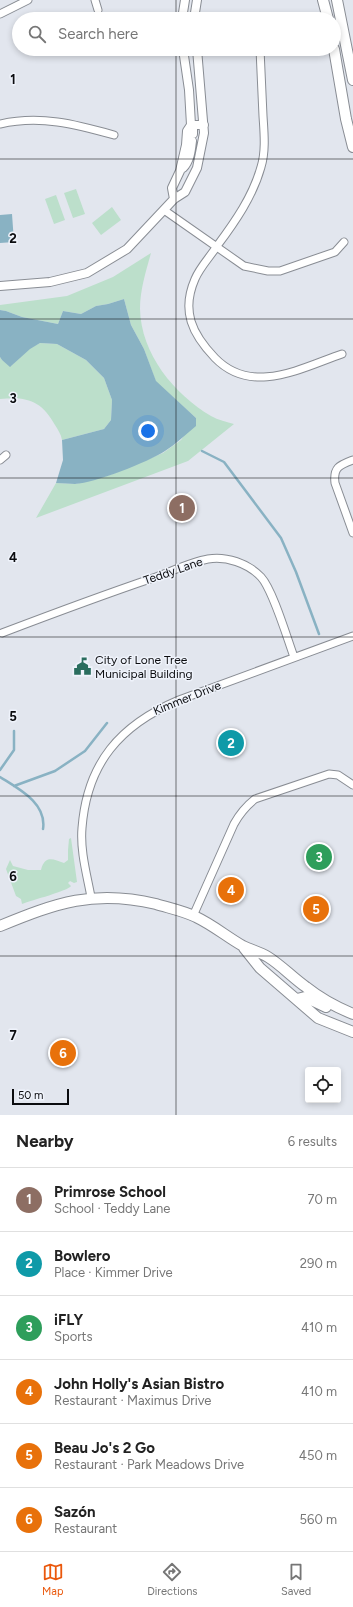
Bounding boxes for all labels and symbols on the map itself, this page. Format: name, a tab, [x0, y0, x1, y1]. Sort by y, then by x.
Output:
text: 1	[10, 72, 16, 87]
text: 2	[9, 231, 17, 246]
text: 3	[9, 391, 17, 406]
your location	[138, 421, 158, 441]
pin: 1	[169, 493, 195, 523]
text: 4	[9, 550, 17, 565]
street label: Teddy Lane	[142, 554, 205, 588]
place label: City of Lone Tree Municipal Building	[95, 653, 192, 681]
public building icon: City of Lone Tree Municipal Building	[72, 657, 92, 677]
street label: Kimmer Drive	[151, 678, 223, 718]
text: 5	[9, 709, 17, 724]
pin: 2	[218, 728, 244, 758]
pin: 3	[306, 842, 332, 872]
text: 6	[9, 869, 17, 884]
pin: 4	[218, 875, 244, 905]
pin: 5	[303, 894, 329, 924]
text: 7	[9, 1028, 17, 1043]
pin: 6	[50, 1038, 76, 1068]
scale bar	[12, 1087, 69, 1106]

